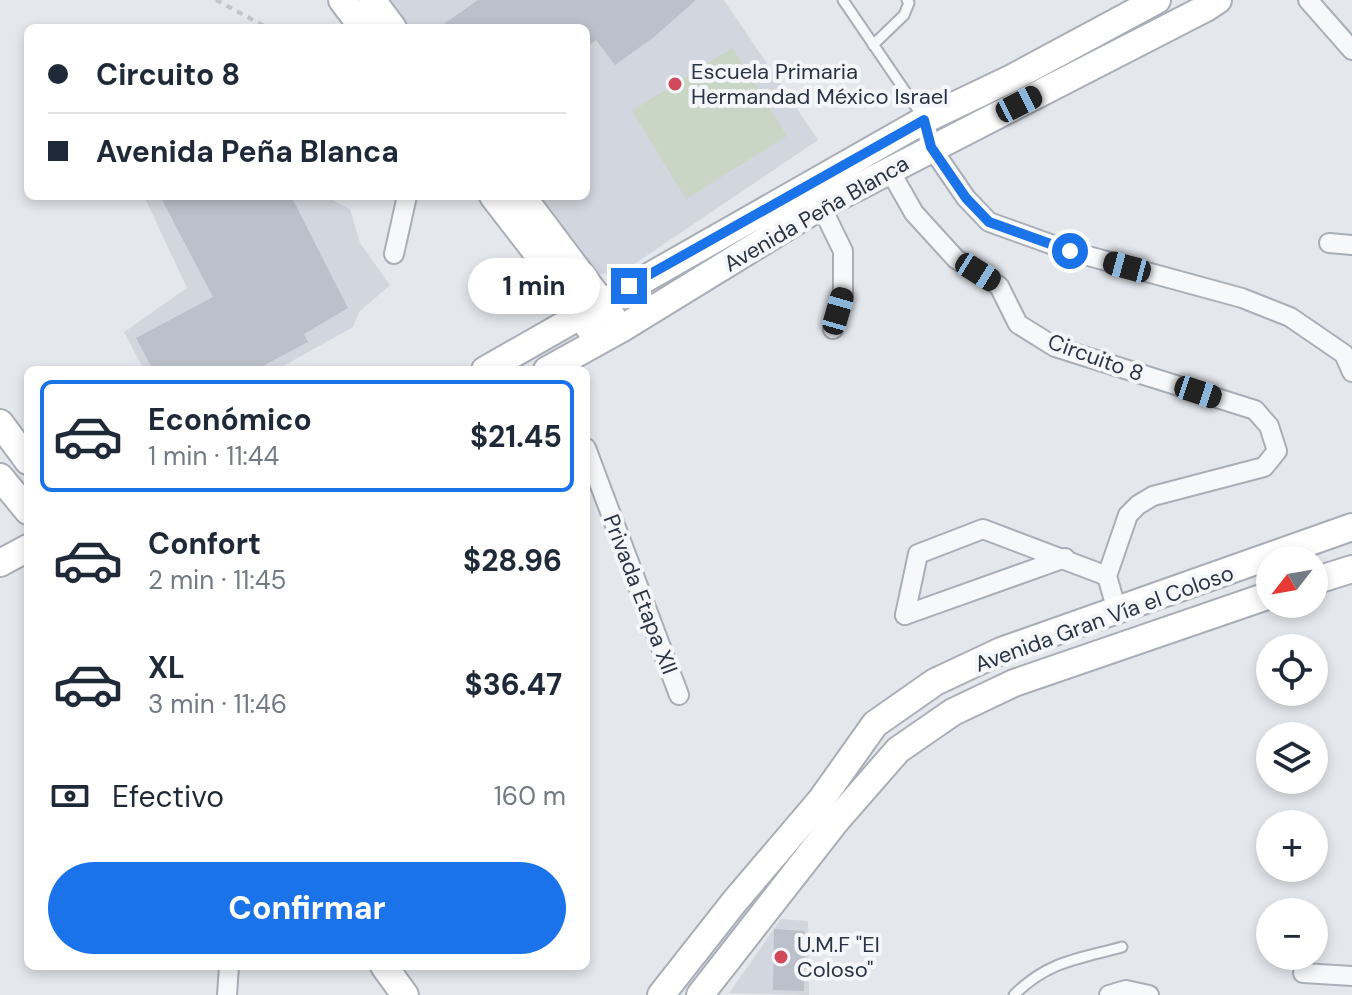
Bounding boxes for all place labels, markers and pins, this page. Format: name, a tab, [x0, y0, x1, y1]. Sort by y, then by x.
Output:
place label: Escuela Primaria Hermandad México Israel	[691, 57, 948, 111]
marker: Escuela Primaria Hermandad México Israel	[666, 75, 684, 93]
place label: U.M.F "El Coloso"	[797, 930, 880, 984]
marker: U.M.F "El Coloso"	[772, 948, 790, 966]

